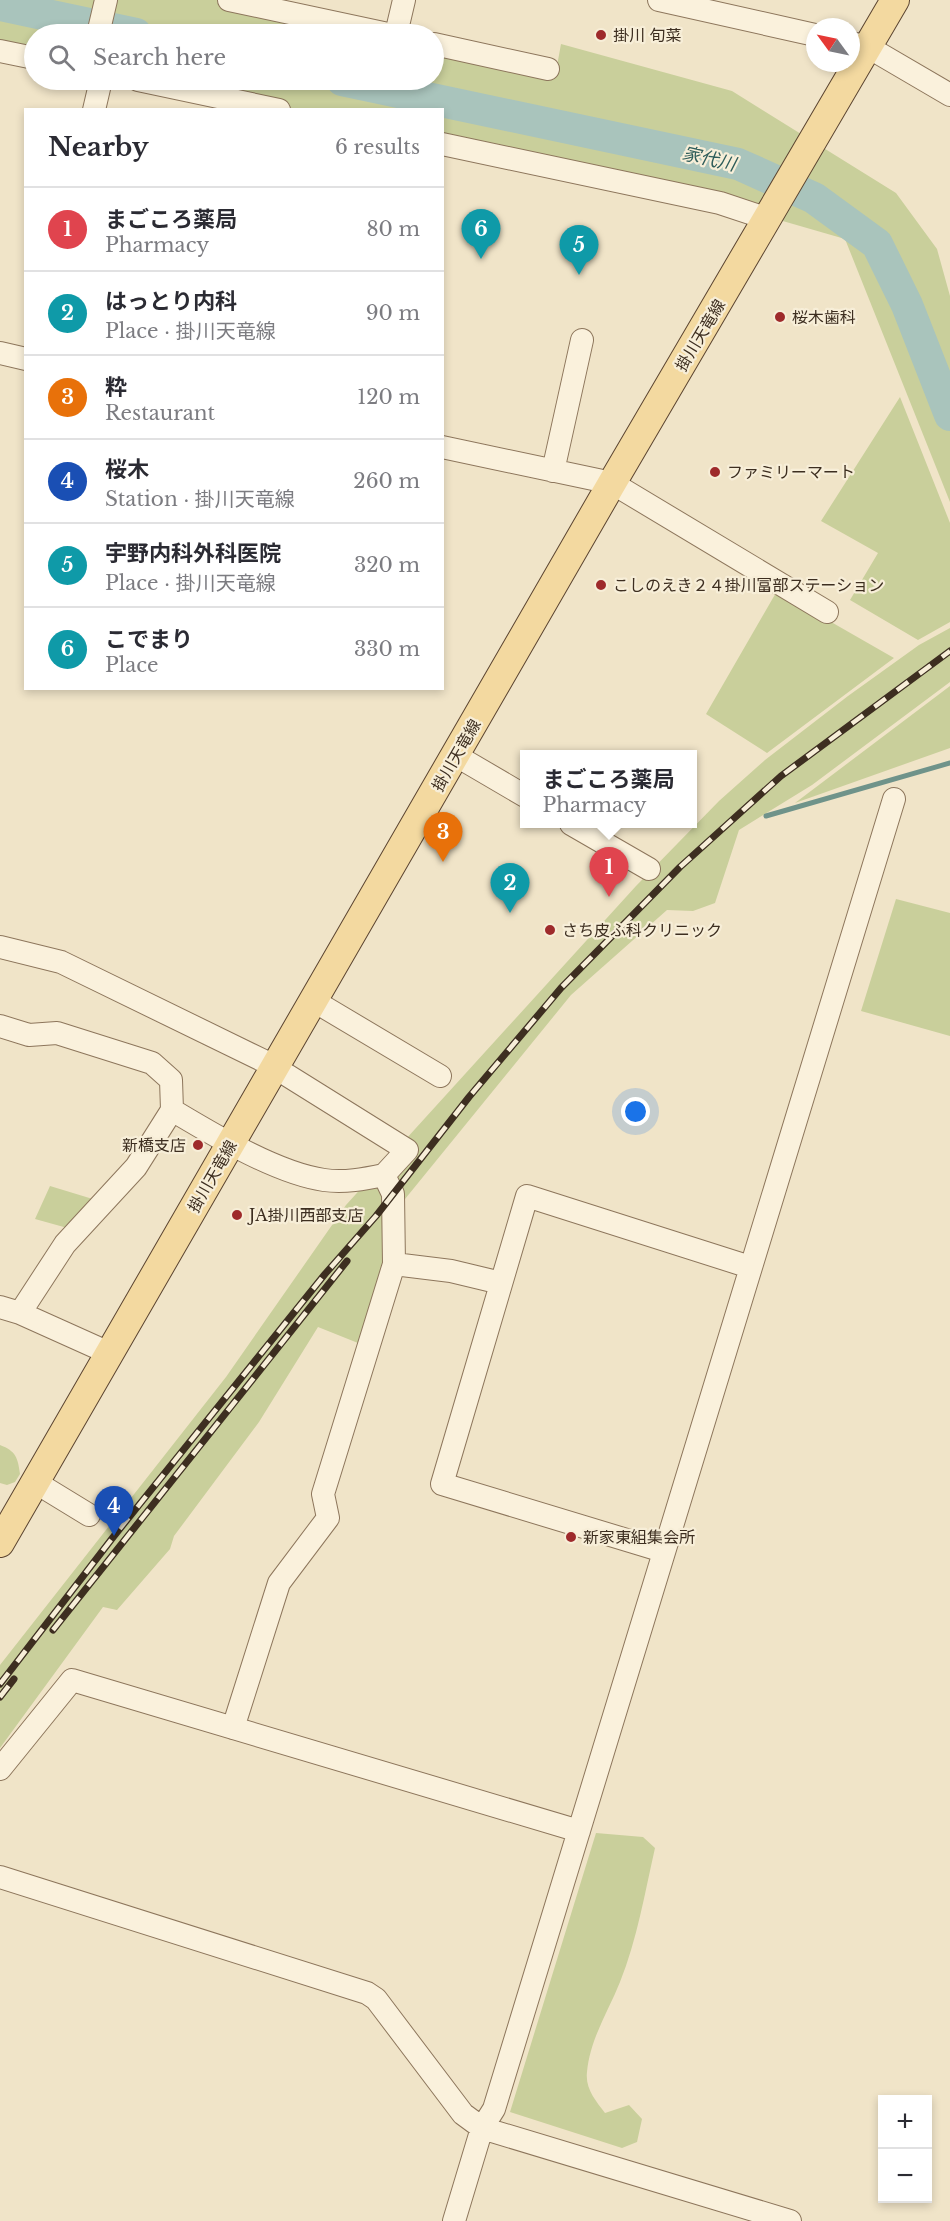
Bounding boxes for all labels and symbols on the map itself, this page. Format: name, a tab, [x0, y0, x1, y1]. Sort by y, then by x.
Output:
north arrow	[806, 18, 860, 72]
place label: 掛川 旬菜	[613, 25, 682, 45]
marker: 掛川 旬菜	[594, 28, 608, 42]
water label: 家代川	[680, 142, 740, 176]
pin: 6	[462, 210, 500, 259]
pin: 5	[560, 226, 598, 275]
street label: 掛川天竜線	[671, 296, 729, 374]
place label: 桜木歯科	[792, 307, 856, 327]
marker: 桜木歯科	[773, 310, 787, 324]
place label: ファミリーマート	[727, 462, 855, 482]
marker: ファミリーマート	[708, 465, 722, 479]
place label: こしのえき２４掛川富部ステーション	[613, 575, 884, 595]
marker: こしのえき２４掛川富部ステーション	[594, 578, 608, 592]
street label: 掛川天竜線	[427, 715, 485, 795]
pin: 3	[424, 812, 462, 862]
pin: 1	[590, 848, 628, 897]
pin: 2	[490, 864, 530, 913]
place label: さち皮ふ科クリニック	[562, 920, 722, 940]
marker: さち皮ふ科クリニック	[543, 923, 557, 937]
your location	[621, 1097, 650, 1126]
place label: 新橋支店	[122, 1135, 186, 1155]
street label: 掛川天竜線	[183, 1136, 241, 1216]
marker: 新橋支店	[191, 1138, 205, 1152]
place label: JA掛川西部支店	[247, 1205, 364, 1225]
marker: JA掛川西部支店	[230, 1208, 244, 1222]
pin: 4	[94, 1486, 134, 1536]
place label: 新家東組集会所	[583, 1527, 695, 1547]
marker: 新家東組集会所	[564, 1530, 578, 1544]

